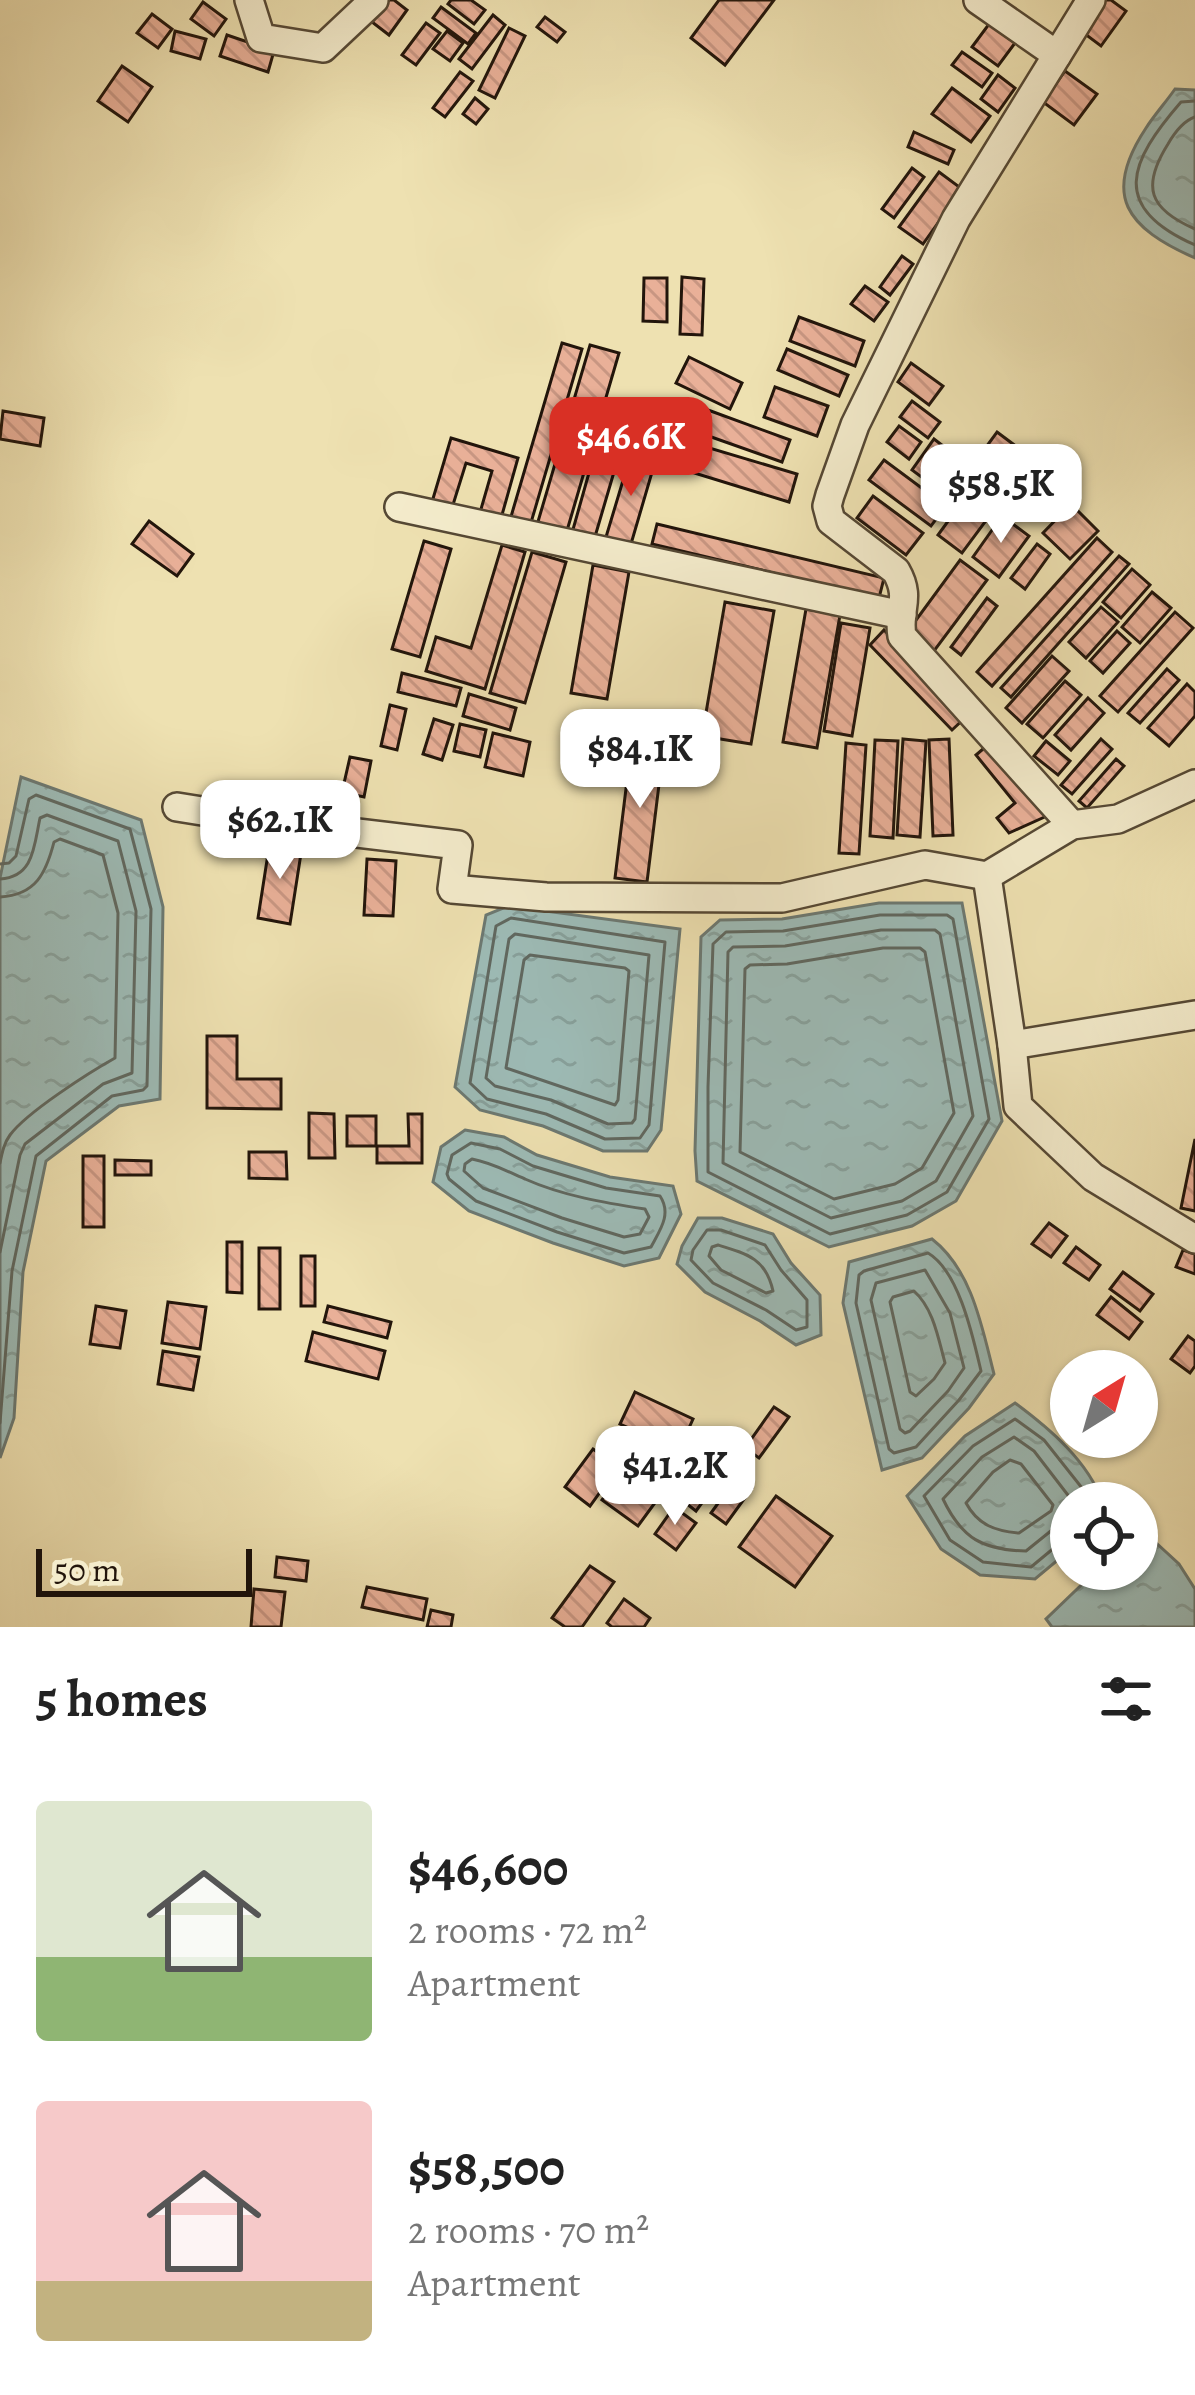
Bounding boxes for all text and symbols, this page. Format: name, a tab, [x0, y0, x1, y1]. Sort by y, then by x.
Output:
pin: $46.6K	[533, 397, 729, 499]
text: $46.6K	[576, 409, 686, 462]
pin: $58.5K	[903, 444, 1099, 546]
text: $58.5K	[948, 456, 1054, 509]
pin: $84.1K	[542, 709, 738, 811]
text: $84.1K	[587, 721, 693, 774]
pin: $62.1K	[182, 780, 378, 882]
text: $62.1K	[227, 792, 333, 845]
north arrow	[1050, 1350, 1158, 1458]
map controls	[1050, 1350, 1158, 1590]
pin: $41.2K	[577, 1426, 773, 1528]
text: $41.2K	[622, 1438, 728, 1491]
button: locate	[1050, 1482, 1158, 1590]
scale bar	[36, 1543, 252, 1596]
text: 50 m	[54, 1547, 120, 1592]
text: 5 homes	[36, 1664, 208, 1734]
icon: filters	[1093, 1666, 1159, 1732]
text: $46,600	[408, 1833, 568, 1903]
icon: home	[132, 1849, 276, 1993]
text: 2 rooms · 72 m²	[408, 1903, 647, 1956]
text: Apartment	[408, 1956, 581, 2009]
text: $58,500	[408, 2133, 565, 2203]
icon: home	[132, 2149, 276, 2293]
text: 2 rooms · 70 m²	[408, 2203, 649, 2256]
text: Apartment	[408, 2256, 581, 2309]

